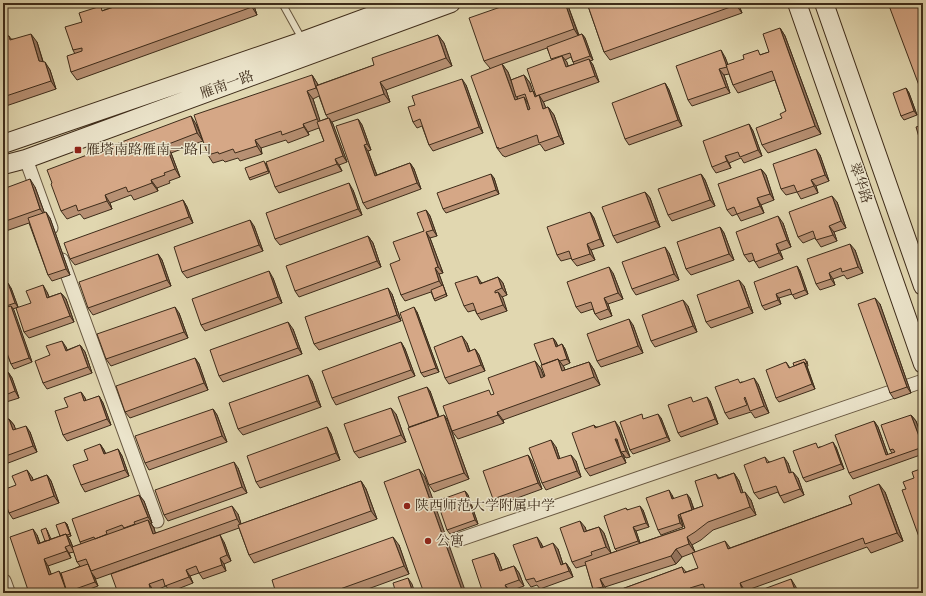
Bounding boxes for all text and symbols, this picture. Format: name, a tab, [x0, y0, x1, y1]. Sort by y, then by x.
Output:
street label: 雁南一路	[198, 67, 256, 103]
place label: 雁塔南路雁南一路口	[86, 141, 212, 159]
marker: 雁塔南路雁南一路口	[73, 145, 83, 155]
street label: 翠华路	[845, 160, 875, 206]
place label: 陕西师范大学附属中学	[415, 497, 555, 515]
marker: 陕西师范大学附属中学	[402, 501, 412, 511]
place label: 公寓	[436, 532, 464, 550]
marker: 公寓	[423, 536, 433, 546]

